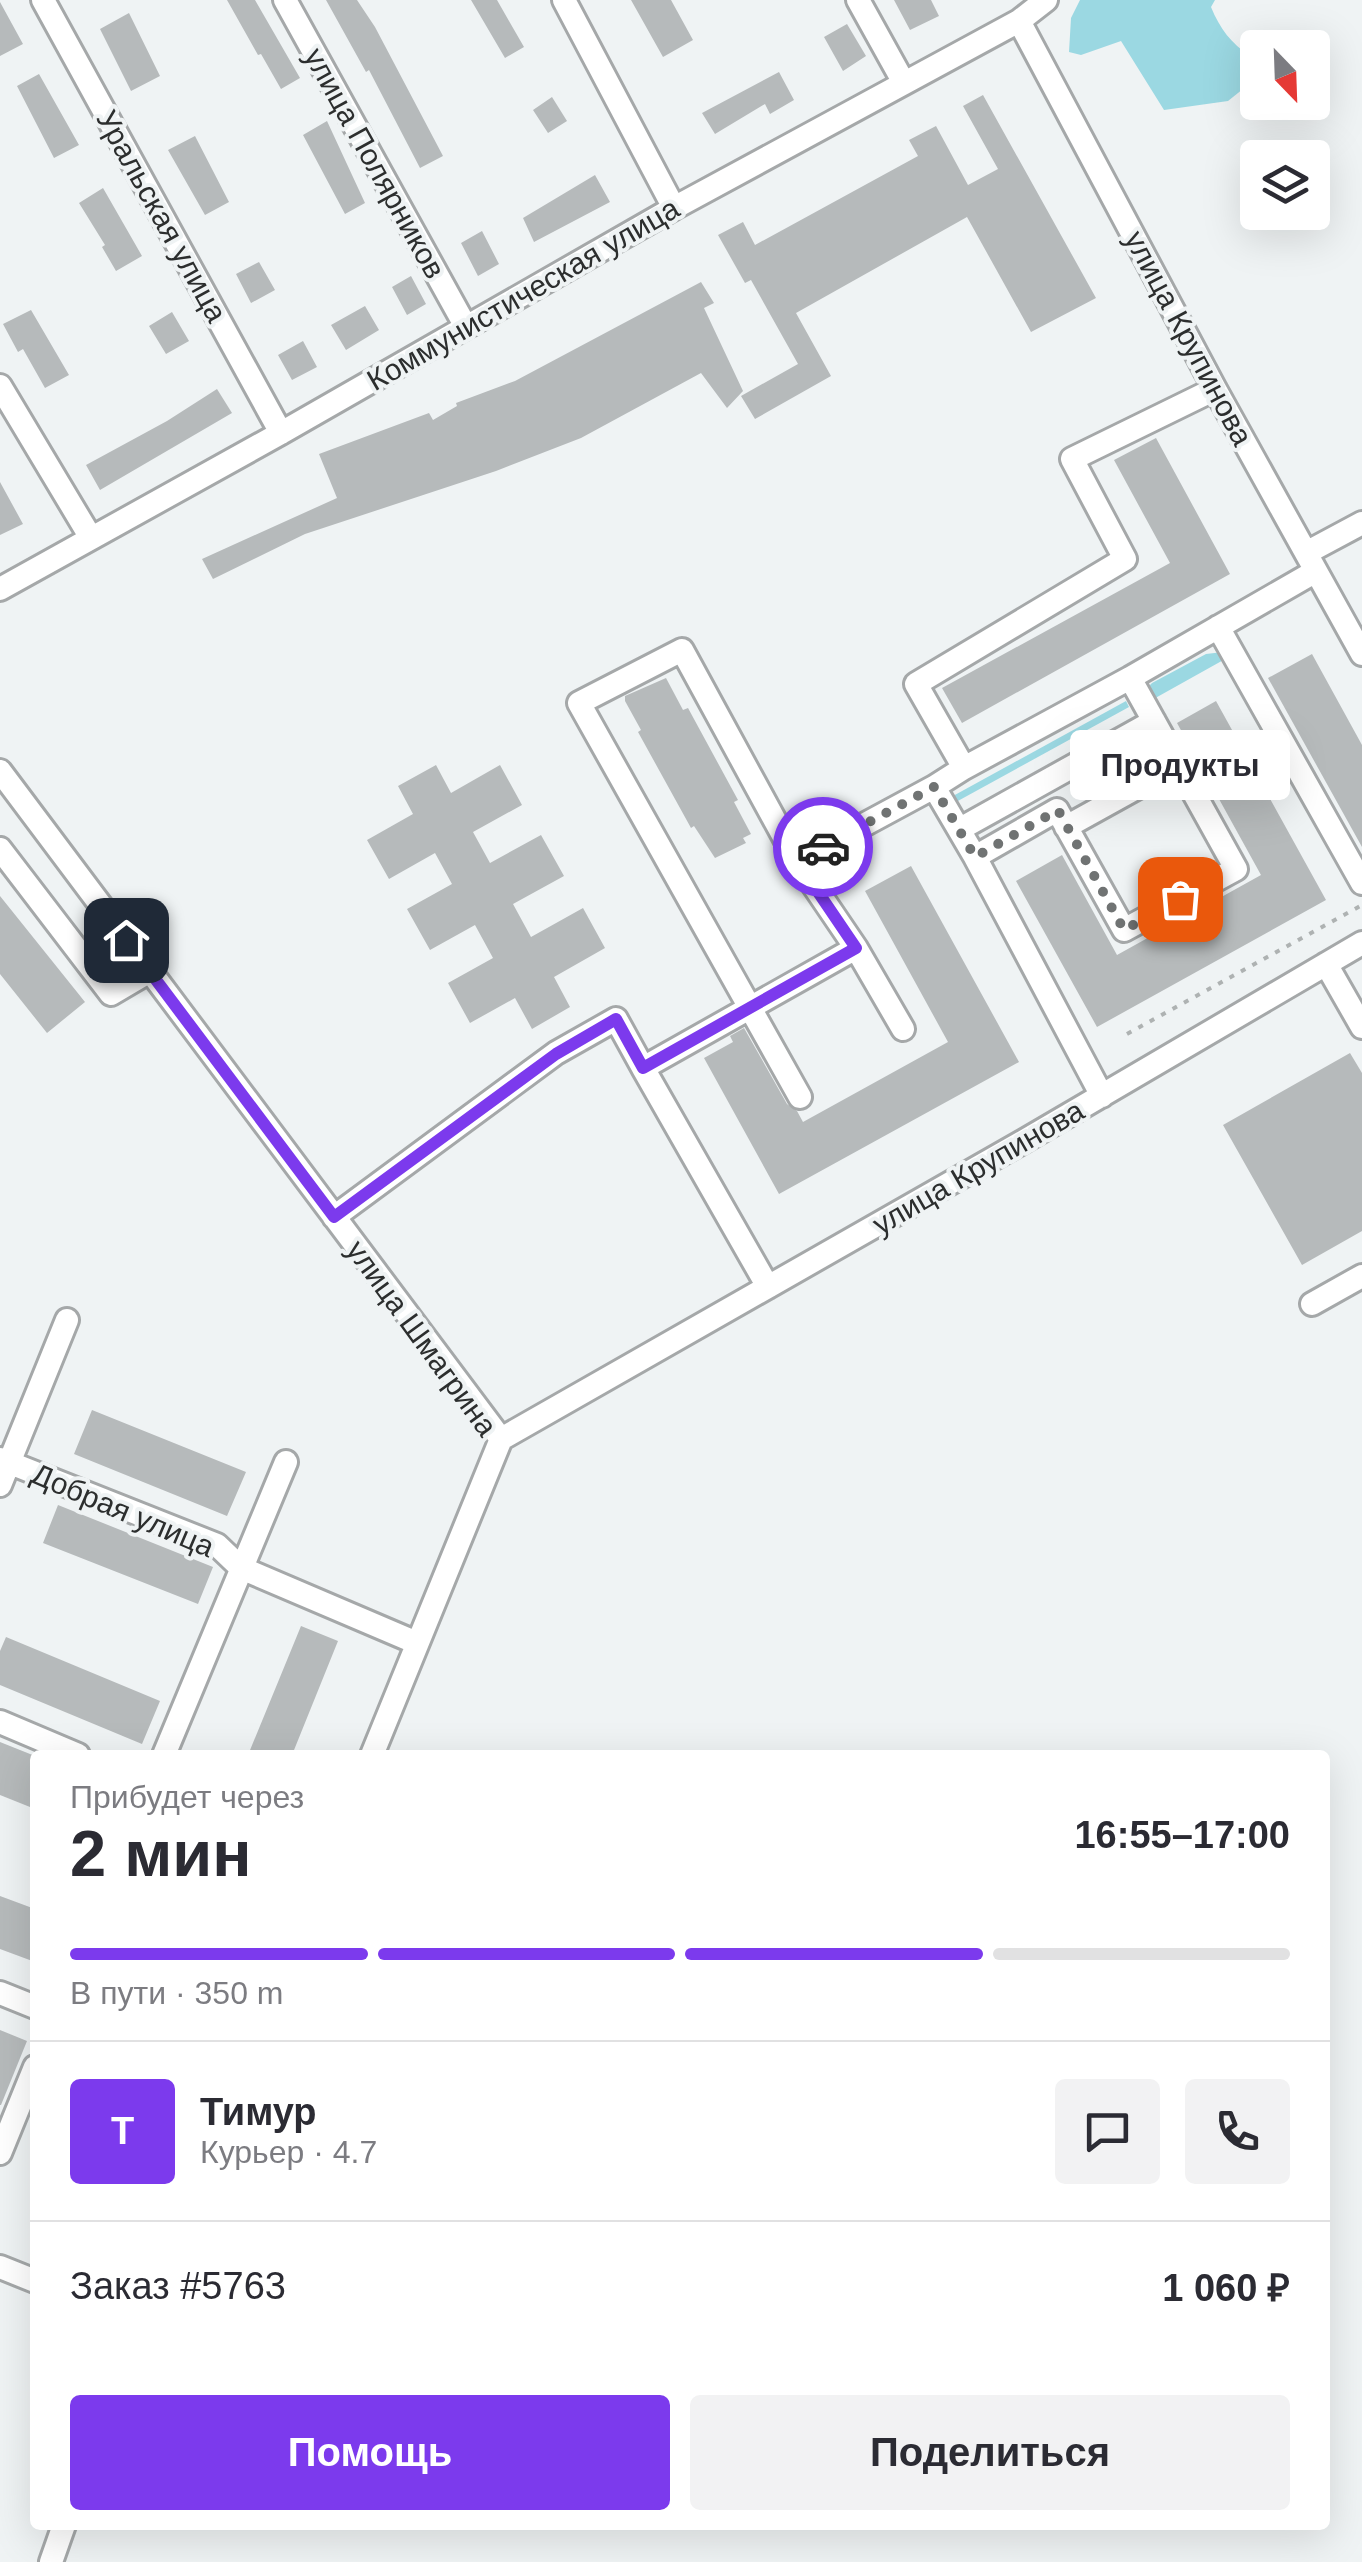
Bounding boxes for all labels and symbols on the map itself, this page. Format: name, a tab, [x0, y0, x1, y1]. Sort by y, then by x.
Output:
north arrow	[1240, 30, 1330, 120]
street label: улица Полярников	[298, 42, 452, 284]
street label: Уральская улица	[90, 104, 234, 328]
street label: Коммунистическая улица	[361, 191, 685, 397]
street label: улица Крупинова	[1119, 225, 1260, 451]
callout: Продукты	[1070, 729, 1290, 799]
courier	[773, 797, 873, 897]
pin	[1138, 857, 1223, 942]
pin	[84, 898, 169, 983]
street label: улица Крупинова	[867, 1093, 1090, 1241]
street label: улица Шмагрина	[340, 1234, 504, 1442]
street label: Добрая улица	[27, 1457, 219, 1563]

